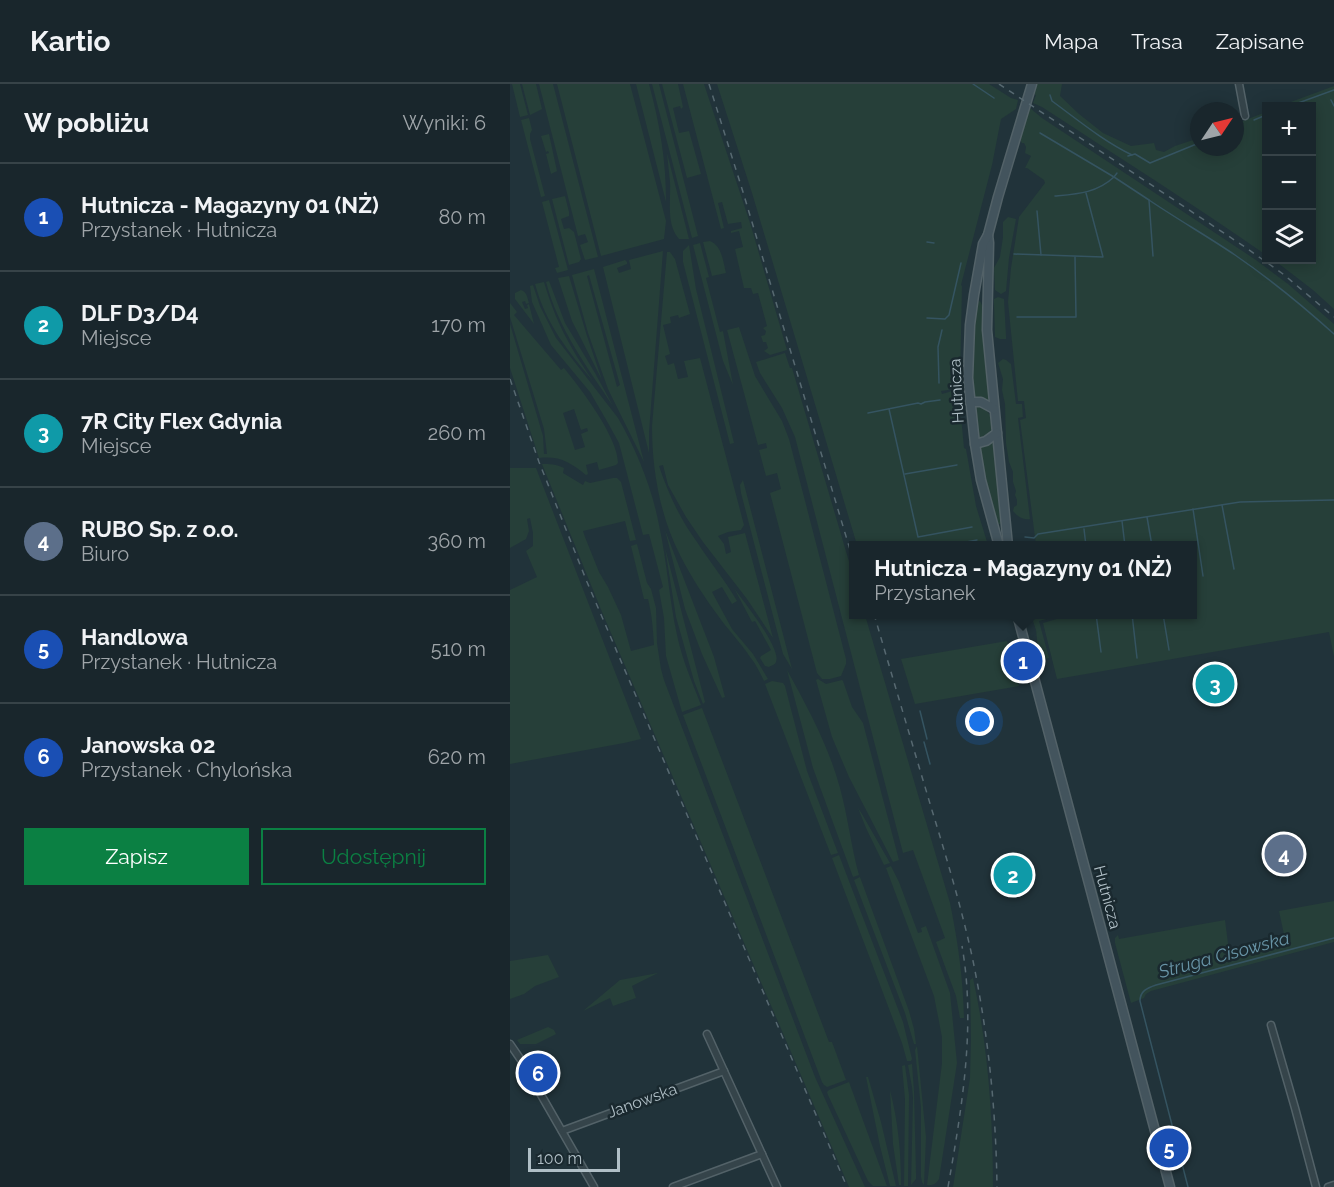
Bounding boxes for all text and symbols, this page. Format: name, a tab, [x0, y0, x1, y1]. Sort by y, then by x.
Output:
text: Kartio	[30, 25, 110, 58]
text: Mapa	[1044, 29, 1098, 54]
text: Trasa	[1131, 29, 1183, 54]
text: Zapisane	[1216, 29, 1304, 54]
north arrow	[1190, 102, 1244, 156]
map controls	[1262, 102, 1316, 264]
button: +	[1262, 102, 1316, 156]
text: W pobliżu	[24, 108, 149, 138]
text: Wyniki: 6	[403, 111, 486, 135]
button: −	[1262, 156, 1316, 210]
text: Hutnicza - Magazyny 01 (NŻ)	[81, 192, 379, 218]
text: 1	[39, 205, 48, 229]
text: 80 m	[438, 205, 486, 229]
button: layers	[1262, 210, 1316, 264]
text: Przystanek · Hutnicza	[81, 218, 277, 242]
text: DLF D3/D4	[81, 300, 199, 326]
text: 2	[38, 313, 49, 337]
text: 170 m	[431, 313, 486, 337]
text: Miejsce	[81, 326, 151, 350]
street label: Hutnicza	[945, 358, 968, 424]
text: 7R City Flex Gdynia	[81, 408, 282, 434]
text: 3	[38, 421, 49, 445]
text: 260 m	[428, 421, 486, 445]
text: Miejsce	[81, 434, 151, 458]
text: RUBO Sp. z o.o.	[81, 516, 239, 542]
text: 4	[38, 529, 49, 553]
text: 360 m	[428, 529, 486, 553]
popup	[849, 541, 1197, 619]
text: Biuro	[81, 542, 129, 566]
text: Hutnicza - Magazyny 01 (NŻ)	[874, 555, 1172, 581]
text: Przystanek	[874, 581, 975, 605]
text: Handlowa	[81, 624, 188, 650]
text: 5	[38, 637, 49, 661]
text: 510 m	[431, 637, 486, 661]
pin: 1	[1004, 638, 1042, 684]
text: Przystanek · Hutnicza	[81, 650, 277, 674]
pin: 3	[1196, 662, 1234, 706]
your location	[965, 707, 994, 736]
text: Janowska 02	[81, 732, 215, 758]
text: 6	[37, 745, 50, 769]
text: 620 m	[428, 745, 486, 769]
text: Przystanek · Chylońska	[81, 758, 292, 782]
button: Zapisz	[24, 828, 249, 885]
button: Udostępnij	[261, 828, 486, 885]
pin: 4	[1264, 832, 1304, 876]
pin: 2	[994, 852, 1032, 898]
street label: Hutnicza	[1090, 863, 1125, 931]
water label: Struga Cisowska	[1155, 927, 1292, 982]
pin: 6	[519, 1050, 558, 1096]
street label: Janowska	[605, 1079, 680, 1122]
pin: 5	[1150, 1126, 1188, 1170]
scale bar	[528, 1145, 620, 1172]
text: 100 m	[537, 1149, 582, 1168]

